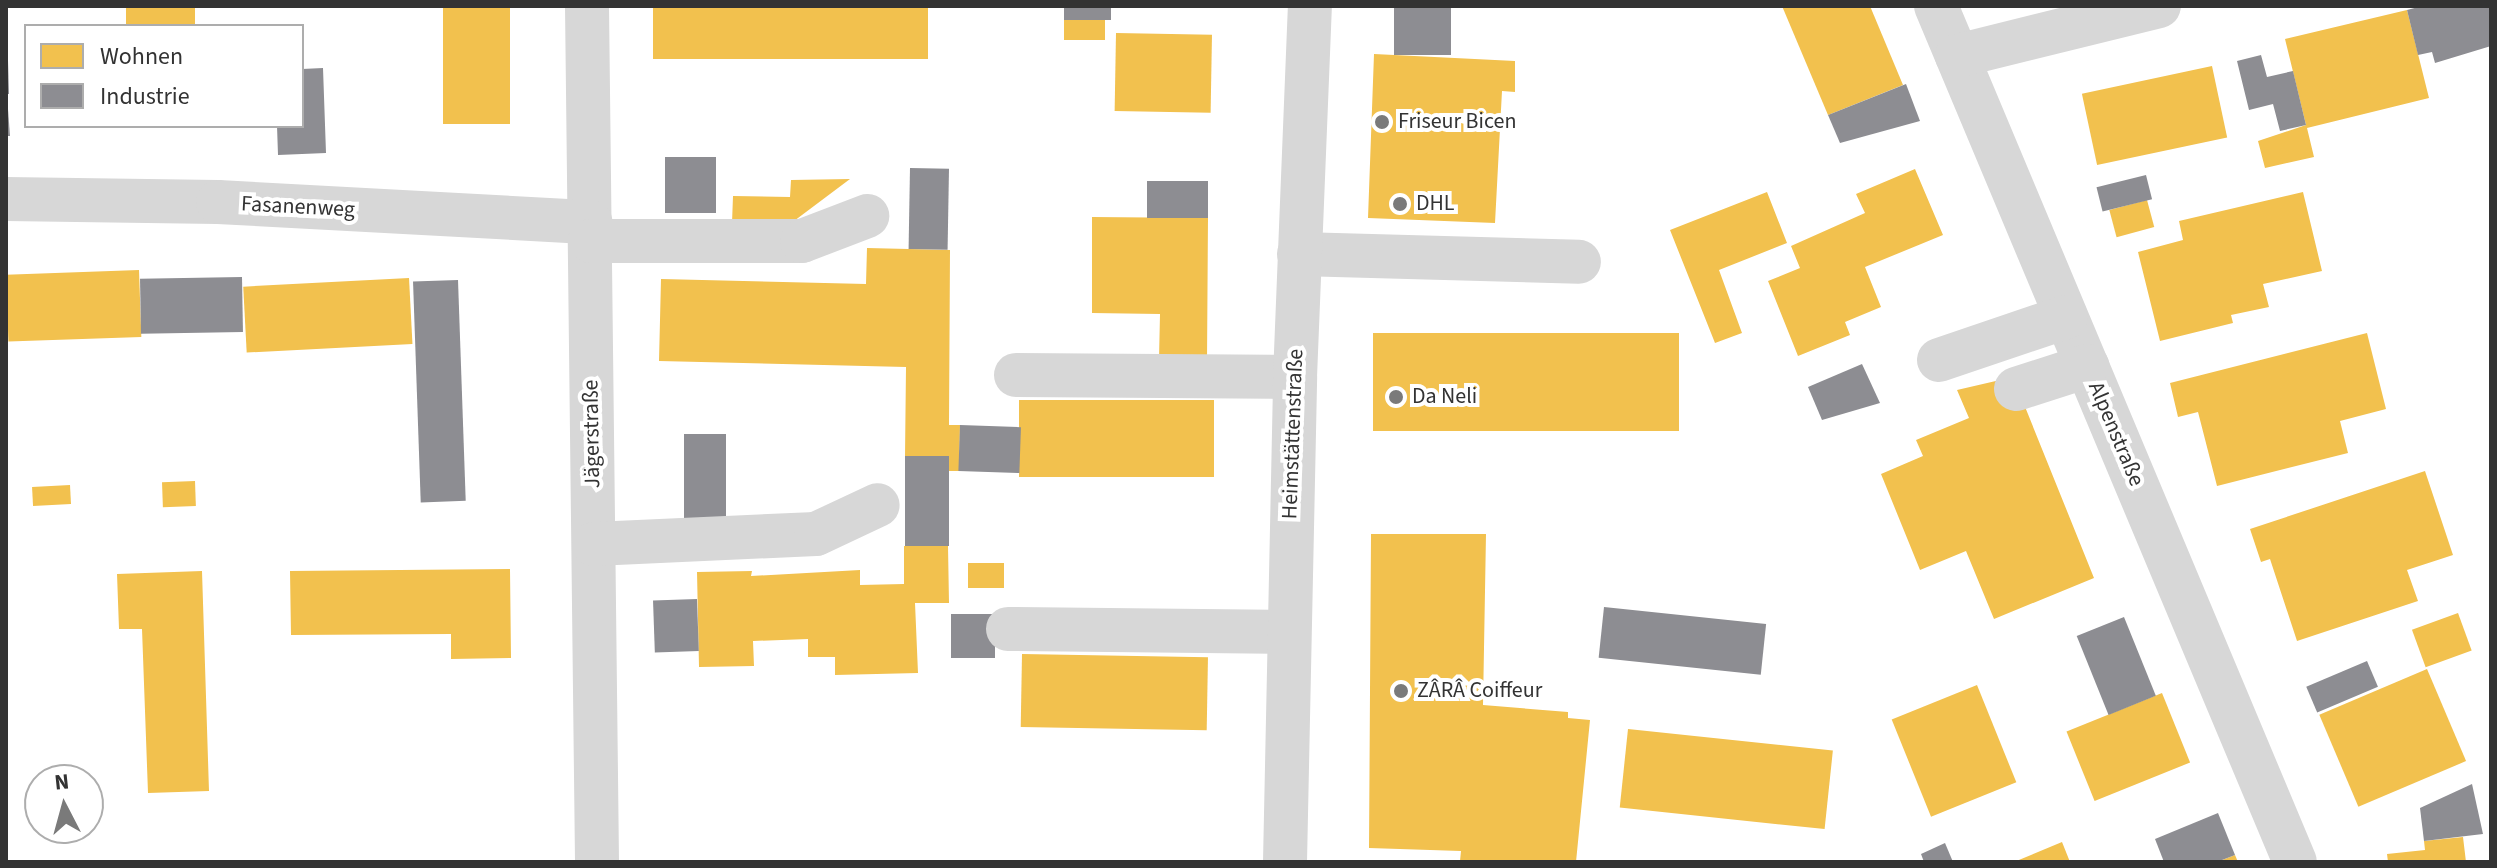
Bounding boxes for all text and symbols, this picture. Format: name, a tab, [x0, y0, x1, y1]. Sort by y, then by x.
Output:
legend	[24, 24, 304, 128]
text: Wohnen	[100, 39, 183, 74]
text: Industrie	[100, 79, 190, 114]
place label: Friseur Bicen	[1398, 109, 1516, 135]
marker: Friseur Bicen	[1373, 113, 1391, 131]
street label: Fasanenweg	[240, 191, 356, 223]
place label: DHL	[1416, 191, 1455, 217]
marker: DHL	[1391, 195, 1409, 213]
street label: Heimstättenstraße	[1277, 348, 1309, 520]
street label: Alpenstraße	[2082, 378, 2150, 490]
street label: Jägerstraße	[578, 379, 606, 489]
place label: Da Neli	[1412, 384, 1477, 410]
marker: Da Neli	[1387, 388, 1405, 406]
place label: ZÂRÂ Coiffeur	[1417, 678, 1542, 704]
marker: ZÂRÂ Coiffeur	[1392, 682, 1410, 700]
north arrow	[24, 764, 104, 844]
text: N	[53, 765, 71, 799]

